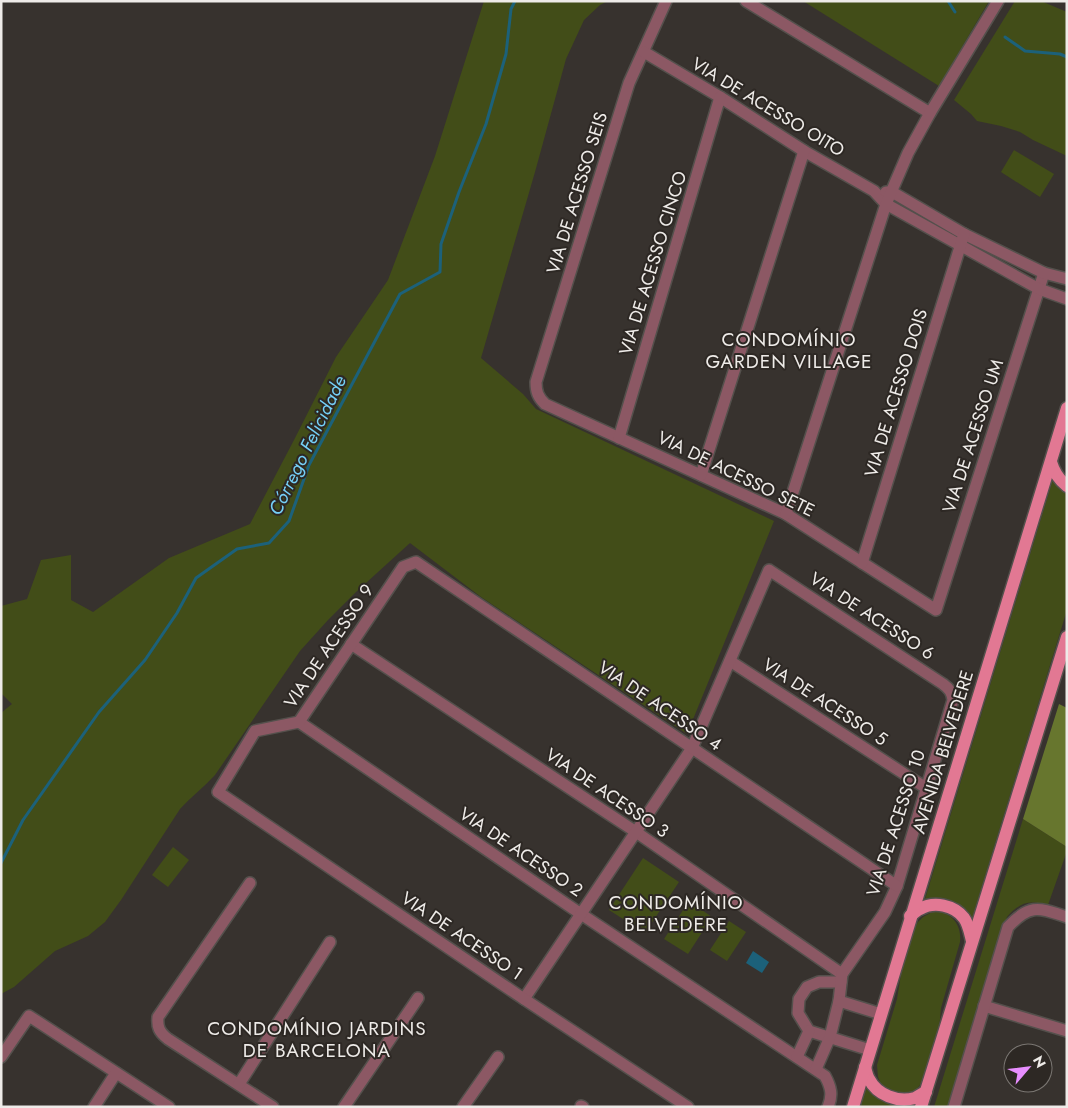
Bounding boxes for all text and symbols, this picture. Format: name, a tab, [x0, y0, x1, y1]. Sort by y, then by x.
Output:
street label: VIA DE ACESSO OITO	[687, 51, 849, 163]
street label: VIA DE ACESSO SEIS	[540, 109, 614, 277]
street label: VIA DE ACESSO CINCO	[613, 168, 693, 358]
street label: VIA DE ACESSO DOIS	[858, 306, 934, 480]
district label: CONDOMÍNIO GARDEN VILLAGE	[705, 326, 873, 375]
street label: VIA DE ACESSO UM	[936, 356, 1010, 516]
water label: Córrego Felicidade	[262, 370, 353, 520]
street label: VIA DE ACESSO SETE	[653, 425, 819, 523]
street label: VIA DE ACESSO 6	[804, 566, 940, 666]
street label: VIA DE ACESSO 9	[278, 579, 380, 713]
street label: VIA DE ACESSO 5	[757, 652, 893, 752]
street label: VIA DE ACESSO 4	[593, 655, 727, 757]
street label: AVENIDA BELVEDERE	[906, 667, 980, 837]
street label: VIA DE ACESSO 3	[540, 742, 674, 844]
street label: VIA DE ACESSO 10	[860, 746, 932, 900]
street label: VIA DE ACESSO 2	[454, 801, 588, 903]
street label: VIA DE ACESSO 1	[396, 885, 528, 987]
district label: CONDOMÍNIO BELVEDERE	[608, 889, 744, 938]
district label: CONDOMÍNIO JARDINS DE BARCELONA	[207, 1015, 427, 1064]
north arrow	[1003, 1043, 1053, 1093]
text: N	[1028, 1052, 1051, 1072]

